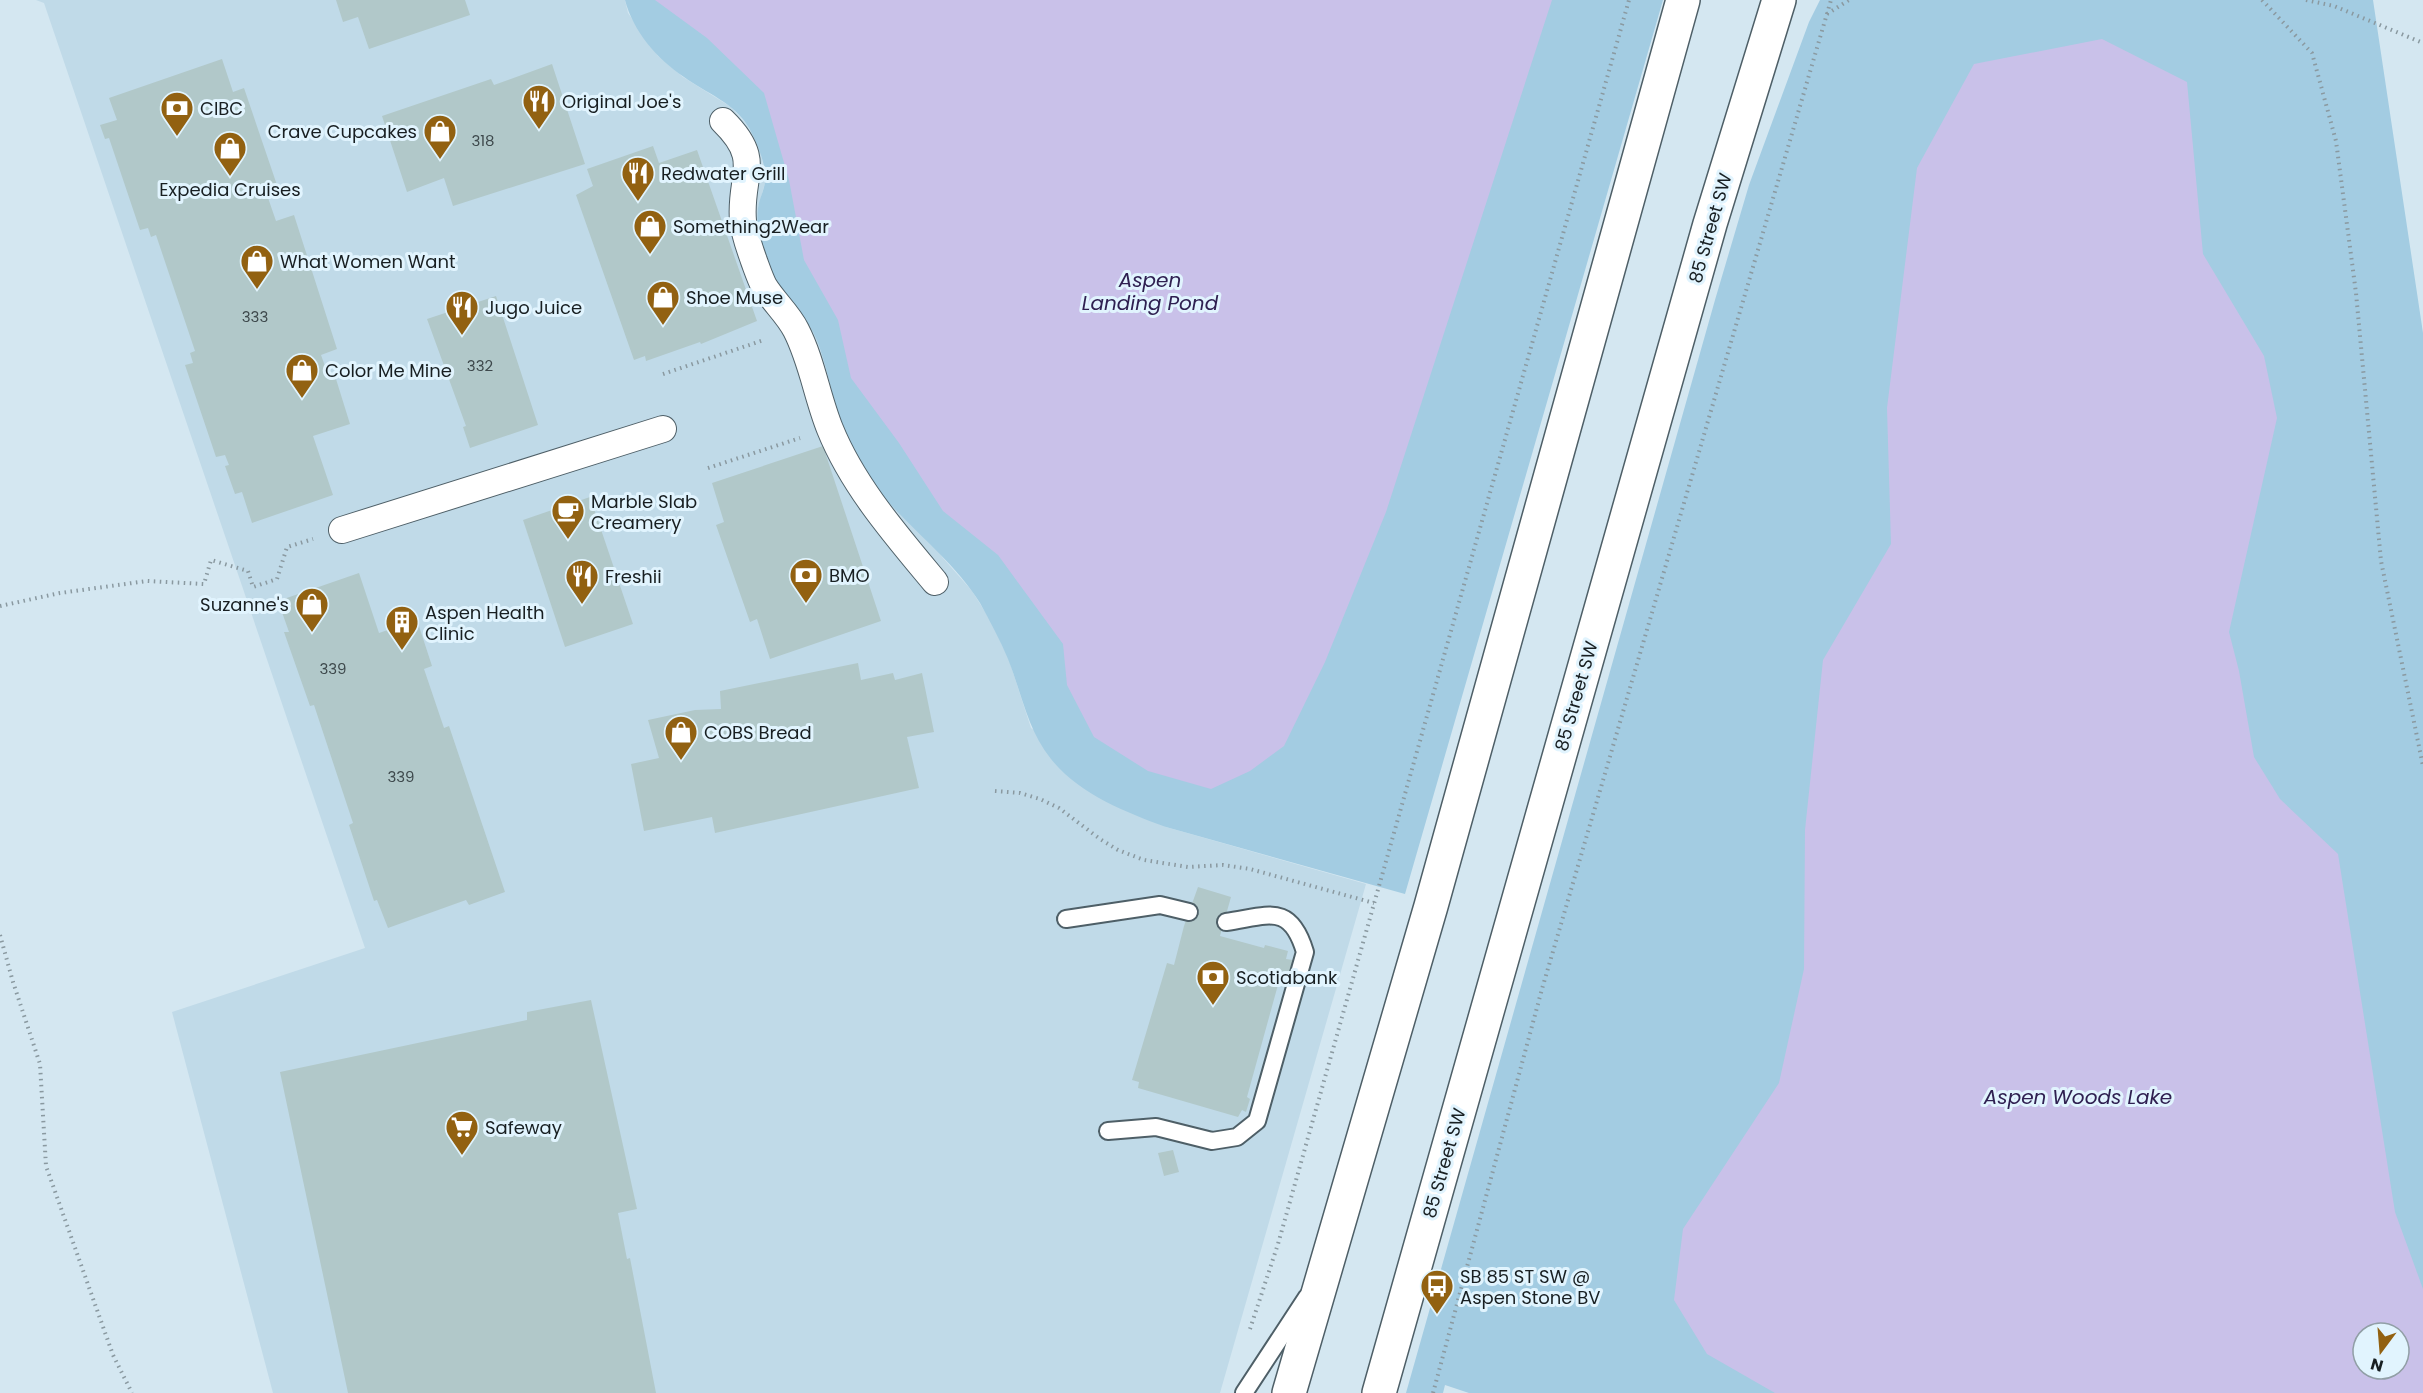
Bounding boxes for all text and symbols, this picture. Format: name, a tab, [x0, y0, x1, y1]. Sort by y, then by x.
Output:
restaurant icon: Original Joe's	[521, 83, 557, 130]
place label: Original Joe's	[562, 89, 681, 114]
bank icon: CIBC	[159, 90, 195, 137]
place label: CIBC	[200, 96, 243, 121]
shop icon: Crave Cupcakes	[422, 113, 458, 160]
place label: Crave Cupcakes	[268, 119, 417, 144]
shop icon: Expedia Cruises	[212, 130, 248, 177]
house number: 318	[471, 130, 495, 151]
restaurant icon: Redwater Grill	[620, 155, 656, 202]
place label: Redwater Grill	[661, 161, 785, 186]
street label: 85 Street SW	[1682, 170, 1738, 286]
place label: Expedia Cruises	[159, 177, 301, 202]
shop icon: Something2Wear	[632, 208, 668, 255]
place label: Something2Wear	[673, 214, 829, 239]
shop icon: What Women Want	[239, 243, 275, 290]
place label: What Women Want	[280, 249, 456, 274]
water label: Aspen Landing Pond	[1082, 266, 1219, 317]
shop icon: Shoe Muse	[645, 279, 681, 326]
place label: Shoe Muse	[686, 285, 783, 310]
restaurant icon: Jugo Juice	[444, 289, 480, 336]
place label: Jugo Juice	[485, 295, 582, 320]
house number: 333	[242, 306, 268, 327]
shop icon: Color Me Mine	[284, 352, 320, 399]
house number: 332	[467, 355, 493, 376]
place label: Color Me Mine	[325, 358, 452, 383]
place label: Marble Slab Creamery	[591, 489, 697, 535]
cafe icon: Marble Slab Creamery	[550, 493, 586, 540]
bank icon: BMO	[788, 557, 824, 604]
restaurant icon: Freshii	[564, 558, 600, 605]
place label: BMO	[829, 563, 870, 588]
place label: Freshii	[605, 564, 662, 589]
shop icon: Suzanne's	[294, 586, 330, 633]
place label: Suzanne's	[200, 592, 289, 617]
place label: Aspen Health Clinic	[425, 600, 544, 646]
building icon: Aspen Health Clinic	[384, 604, 420, 651]
street label: 85 Street SW	[1548, 638, 1604, 754]
house number: 339	[319, 658, 347, 679]
shop icon: COBS Bread	[663, 714, 699, 761]
place label: COBS Bread	[704, 720, 812, 745]
house number: 339	[387, 766, 415, 787]
bank icon: Scotiabank	[1195, 959, 1231, 1006]
place label: Scotiabank	[1236, 965, 1338, 990]
water label: Aspen Woods Lake	[1983, 1083, 2172, 1111]
street label: 85 Street SW	[1416, 1105, 1472, 1221]
supermarket icon: Safeway	[444, 1109, 480, 1156]
place label: Safeway	[485, 1115, 562, 1140]
place label: SB 85 ST SW @ Aspen Stone BV	[1460, 1264, 1601, 1310]
bus stop icon: SB 85 ST SW @ Aspen Stone BV	[1419, 1268, 1455, 1315]
north arrow	[2351, 1321, 2411, 1381]
text: N	[2368, 1352, 2386, 1378]

